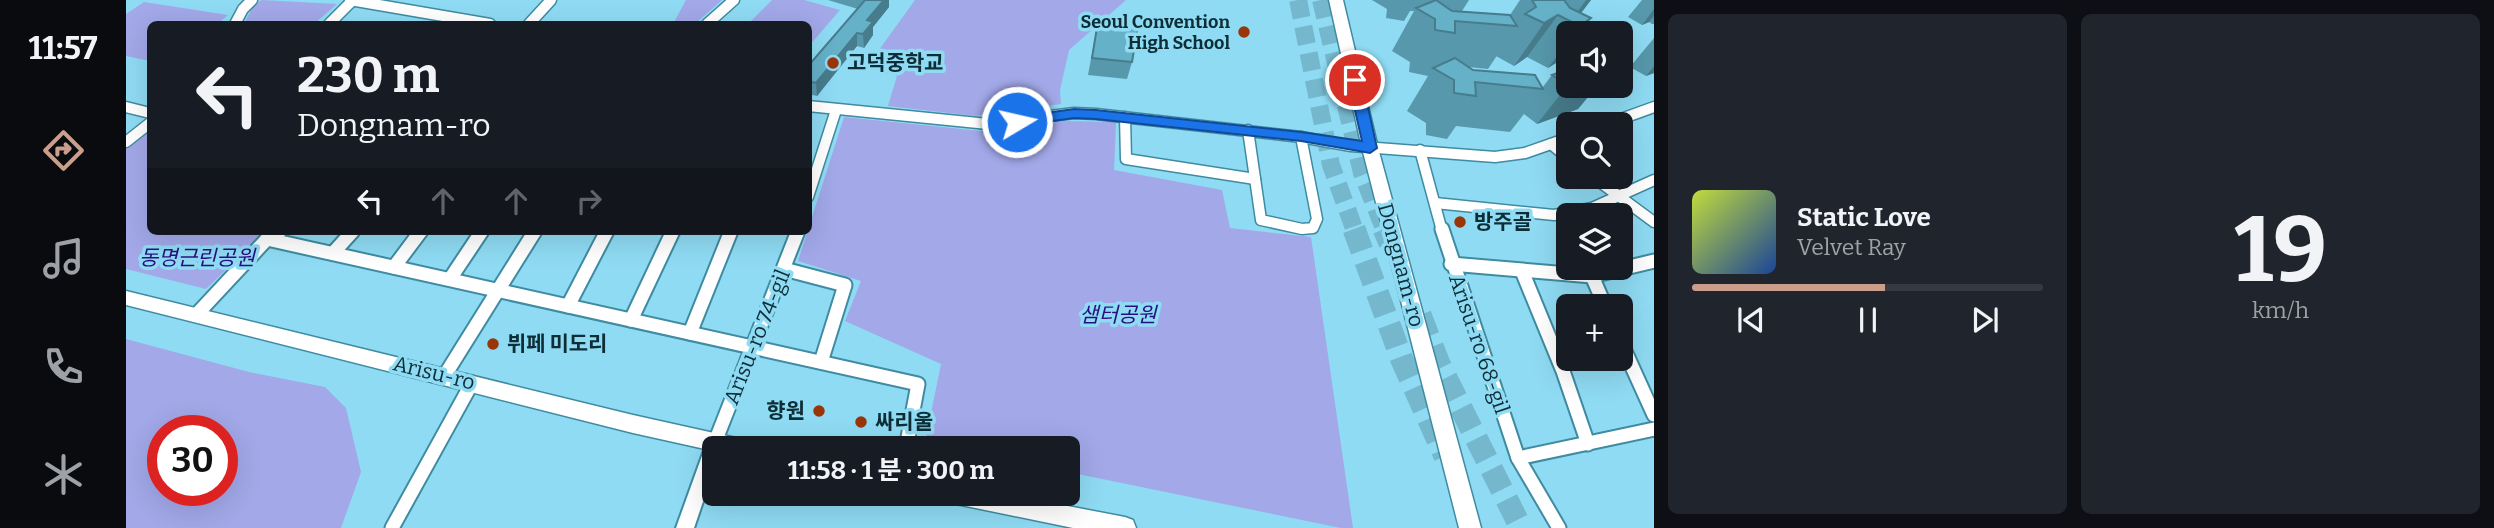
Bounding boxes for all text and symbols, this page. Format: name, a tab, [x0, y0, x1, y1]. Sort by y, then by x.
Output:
place label: Seoul Convention High School	[1080, 11, 1230, 54]
map controls	[1556, 21, 1633, 371]
button: sound	[1556, 21, 1633, 98]
marker: Seoul Convention High School	[1236, 24, 1252, 40]
text: 11:57	[28, 29, 98, 67]
text: 230 m	[297, 46, 440, 105]
icon: left	[182, 49, 273, 140]
place label: 고덕중학교	[847, 50, 944, 76]
pin	[1325, 50, 1385, 110]
marker: 고덕중학교	[825, 55, 841, 71]
icon: arrive	[1336, 61, 1374, 99]
position arrow	[980, 85, 1054, 159]
text: Dongnam-ro	[297, 106, 491, 144]
button: search	[1556, 112, 1633, 189]
icon: directions	[39, 126, 88, 175]
icon: left	[351, 182, 389, 220]
icon: ahead	[424, 182, 462, 220]
icon: ahead	[497, 182, 535, 220]
icon: right	[570, 182, 608, 220]
text: 19	[2234, 196, 2327, 305]
street label: Dongnam-ro	[1372, 200, 1430, 330]
text: Static Love	[1797, 202, 1931, 233]
button: layers	[1556, 203, 1633, 280]
place label: 방주골	[1474, 209, 1532, 235]
marker: 방주골	[1452, 214, 1468, 230]
text: Velvet Ray	[1797, 233, 1906, 261]
icon: music	[39, 234, 88, 283]
park label: 동명근린공원	[139, 245, 257, 271]
street label: Arisu-ro 74-gil	[718, 266, 796, 408]
street label: Arisu-ro 68-gil	[1443, 271, 1515, 417]
button: +	[1556, 294, 1633, 371]
text: km/h	[2252, 296, 2309, 324]
icon: previous	[1732, 301, 1770, 339]
icon: pause	[1849, 301, 1887, 339]
icon: next	[1966, 301, 2004, 339]
park label: 샘터공원	[1079, 302, 1158, 328]
place label: 뷔페 미도리	[507, 331, 607, 357]
marker: 뷔페 미도리	[485, 336, 501, 352]
icon: phone	[39, 342, 88, 391]
street label: Arisu-ro	[390, 350, 478, 396]
place label: 향원	[766, 398, 805, 424]
marker: 향원	[811, 403, 827, 419]
place label: 싸리울	[875, 409, 933, 435]
marker: 싸리울	[853, 414, 869, 430]
speed limit sign: 30	[147, 415, 238, 506]
icon: climate	[39, 450, 88, 499]
text: 11:58 · 1 분 · 300 m	[788, 455, 994, 486]

